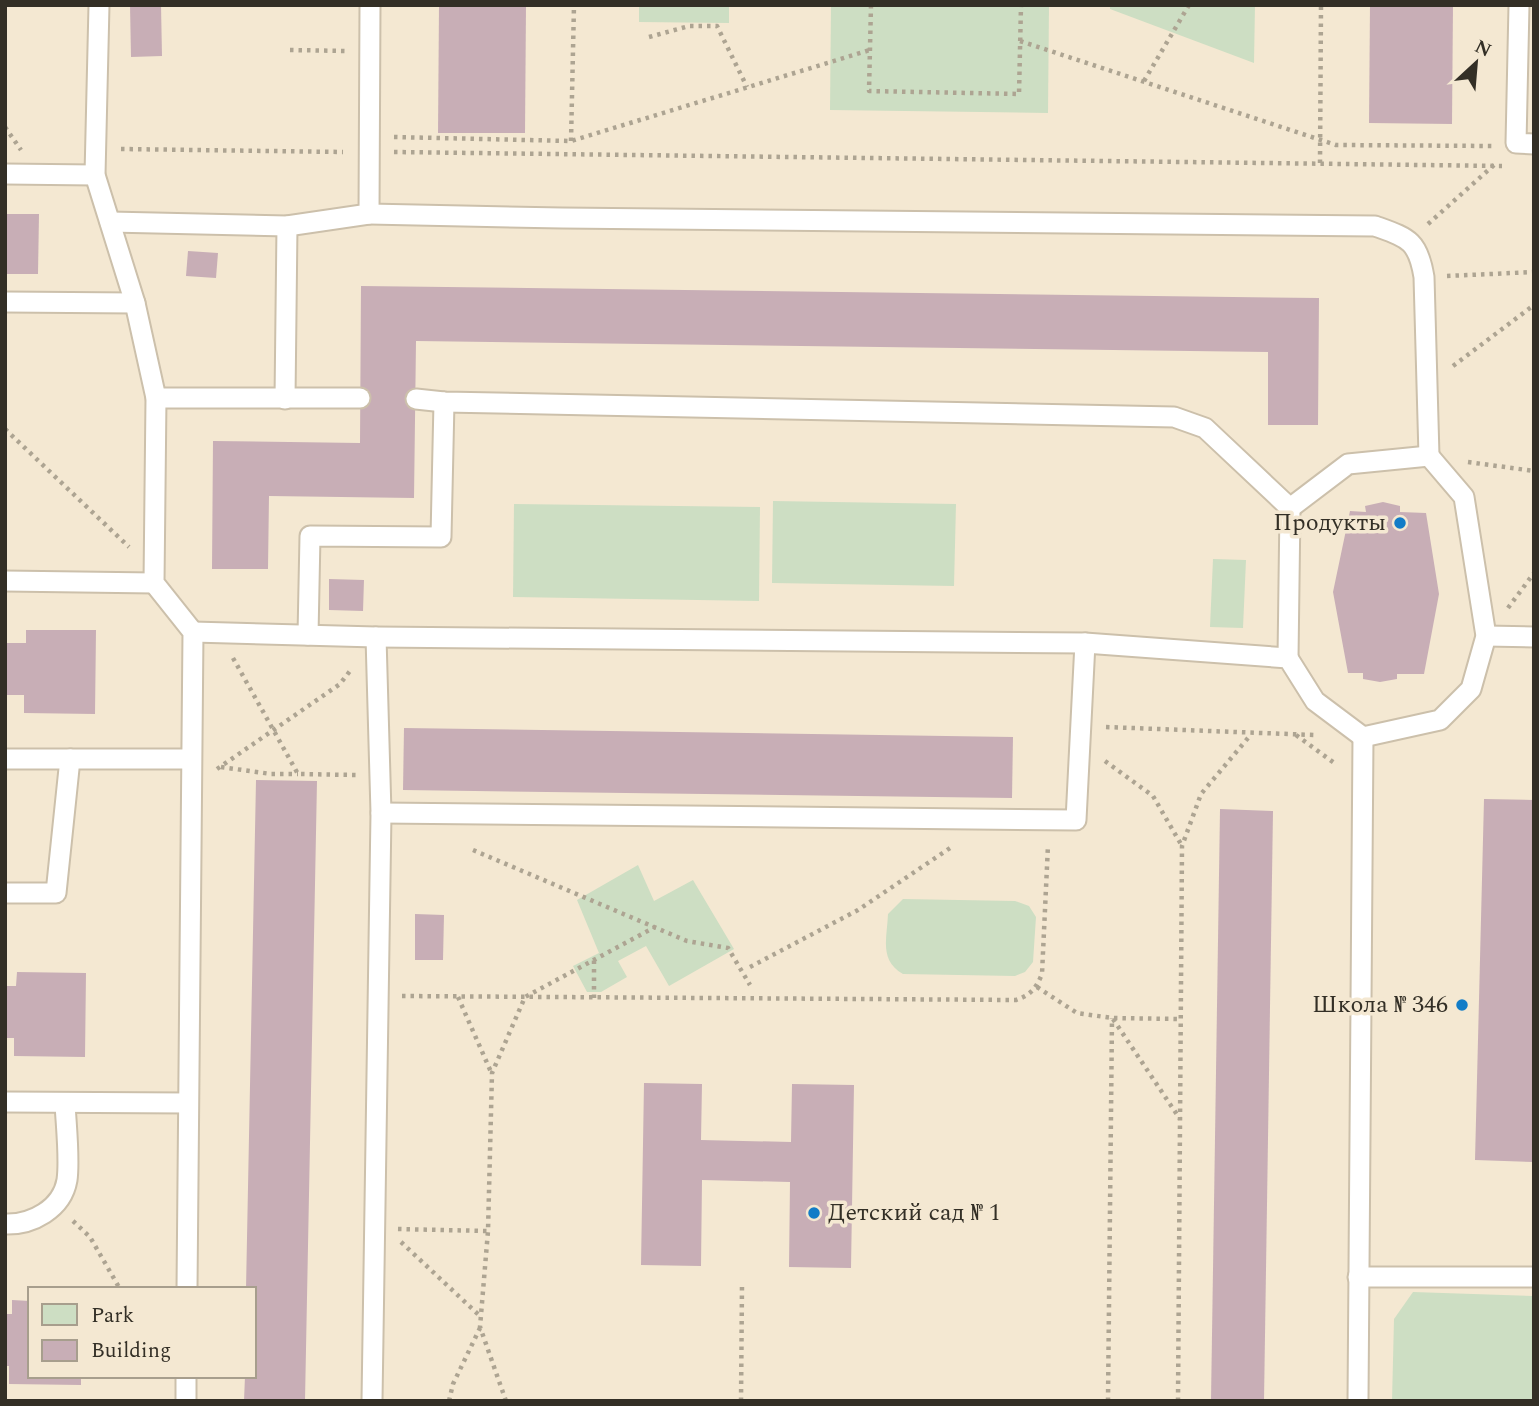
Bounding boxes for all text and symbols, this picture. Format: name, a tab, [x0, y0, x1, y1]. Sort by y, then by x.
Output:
north arrow	[1441, 28, 1511, 98]
text: N	[1469, 33, 1496, 66]
place label: Продукты	[1273, 505, 1386, 541]
marker: Продукты	[1392, 515, 1408, 531]
place label: Школа № 346	[1312, 987, 1448, 1023]
marker: Школа № 346	[1454, 997, 1470, 1013]
place label: Детский сад № 1	[828, 1195, 1001, 1231]
marker: Детский сад № 1	[806, 1205, 822, 1221]
legend	[28, 1287, 256, 1378]
text: Park	[91, 1300, 135, 1332]
text: Building	[91, 1335, 171, 1367]

